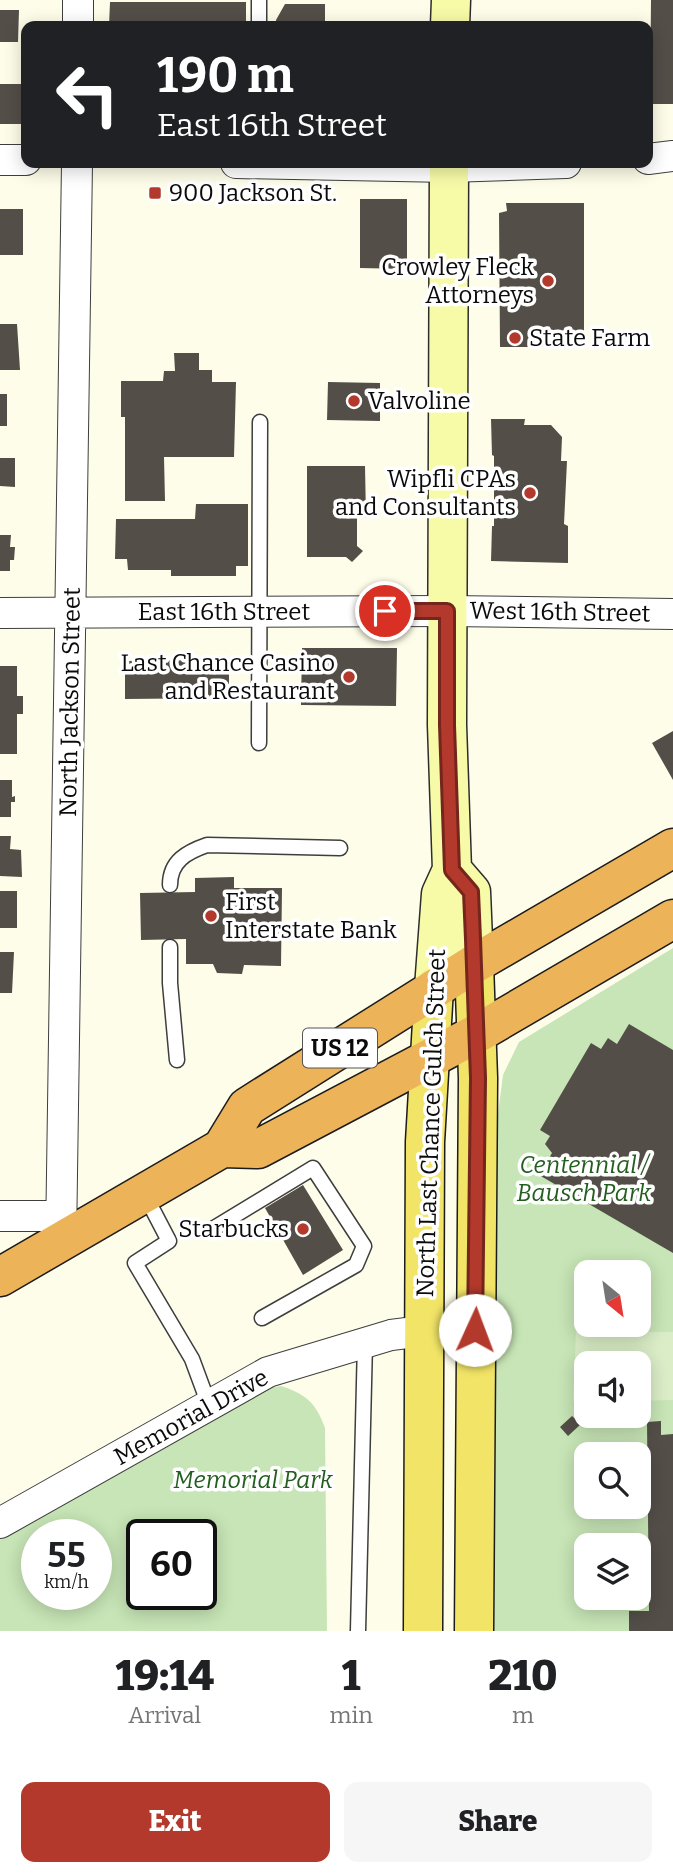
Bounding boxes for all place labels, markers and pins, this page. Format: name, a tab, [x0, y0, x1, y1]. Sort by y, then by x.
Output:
place label: 900 Jackson St.	[169, 179, 337, 207]
marker: 900 Jackson St.	[147, 185, 163, 201]
place label: Crowley Fleck Attorneys	[381, 253, 534, 309]
marker: Crowley Fleck Attorneys	[540, 273, 556, 289]
place label: State Farm	[529, 324, 650, 352]
marker: State Farm	[507, 330, 523, 346]
place label: Valvoline	[368, 387, 471, 415]
marker: Valvoline	[346, 393, 362, 409]
place label: Wipfli CPAs and Consultants	[335, 465, 516, 521]
marker: Wipfli CPAs and Consultants	[522, 485, 538, 501]
pin	[355, 581, 415, 641]
place label: Last Chance Casino and Restaurant	[120, 649, 335, 705]
marker: Last Chance Casino and Restaurant	[341, 669, 357, 685]
place label: First Interstate Bank	[225, 888, 397, 944]
marker: First Interstate Bank	[203, 908, 219, 924]
place label: Starbucks	[178, 1215, 289, 1243]
marker: Starbucks	[295, 1221, 311, 1237]

